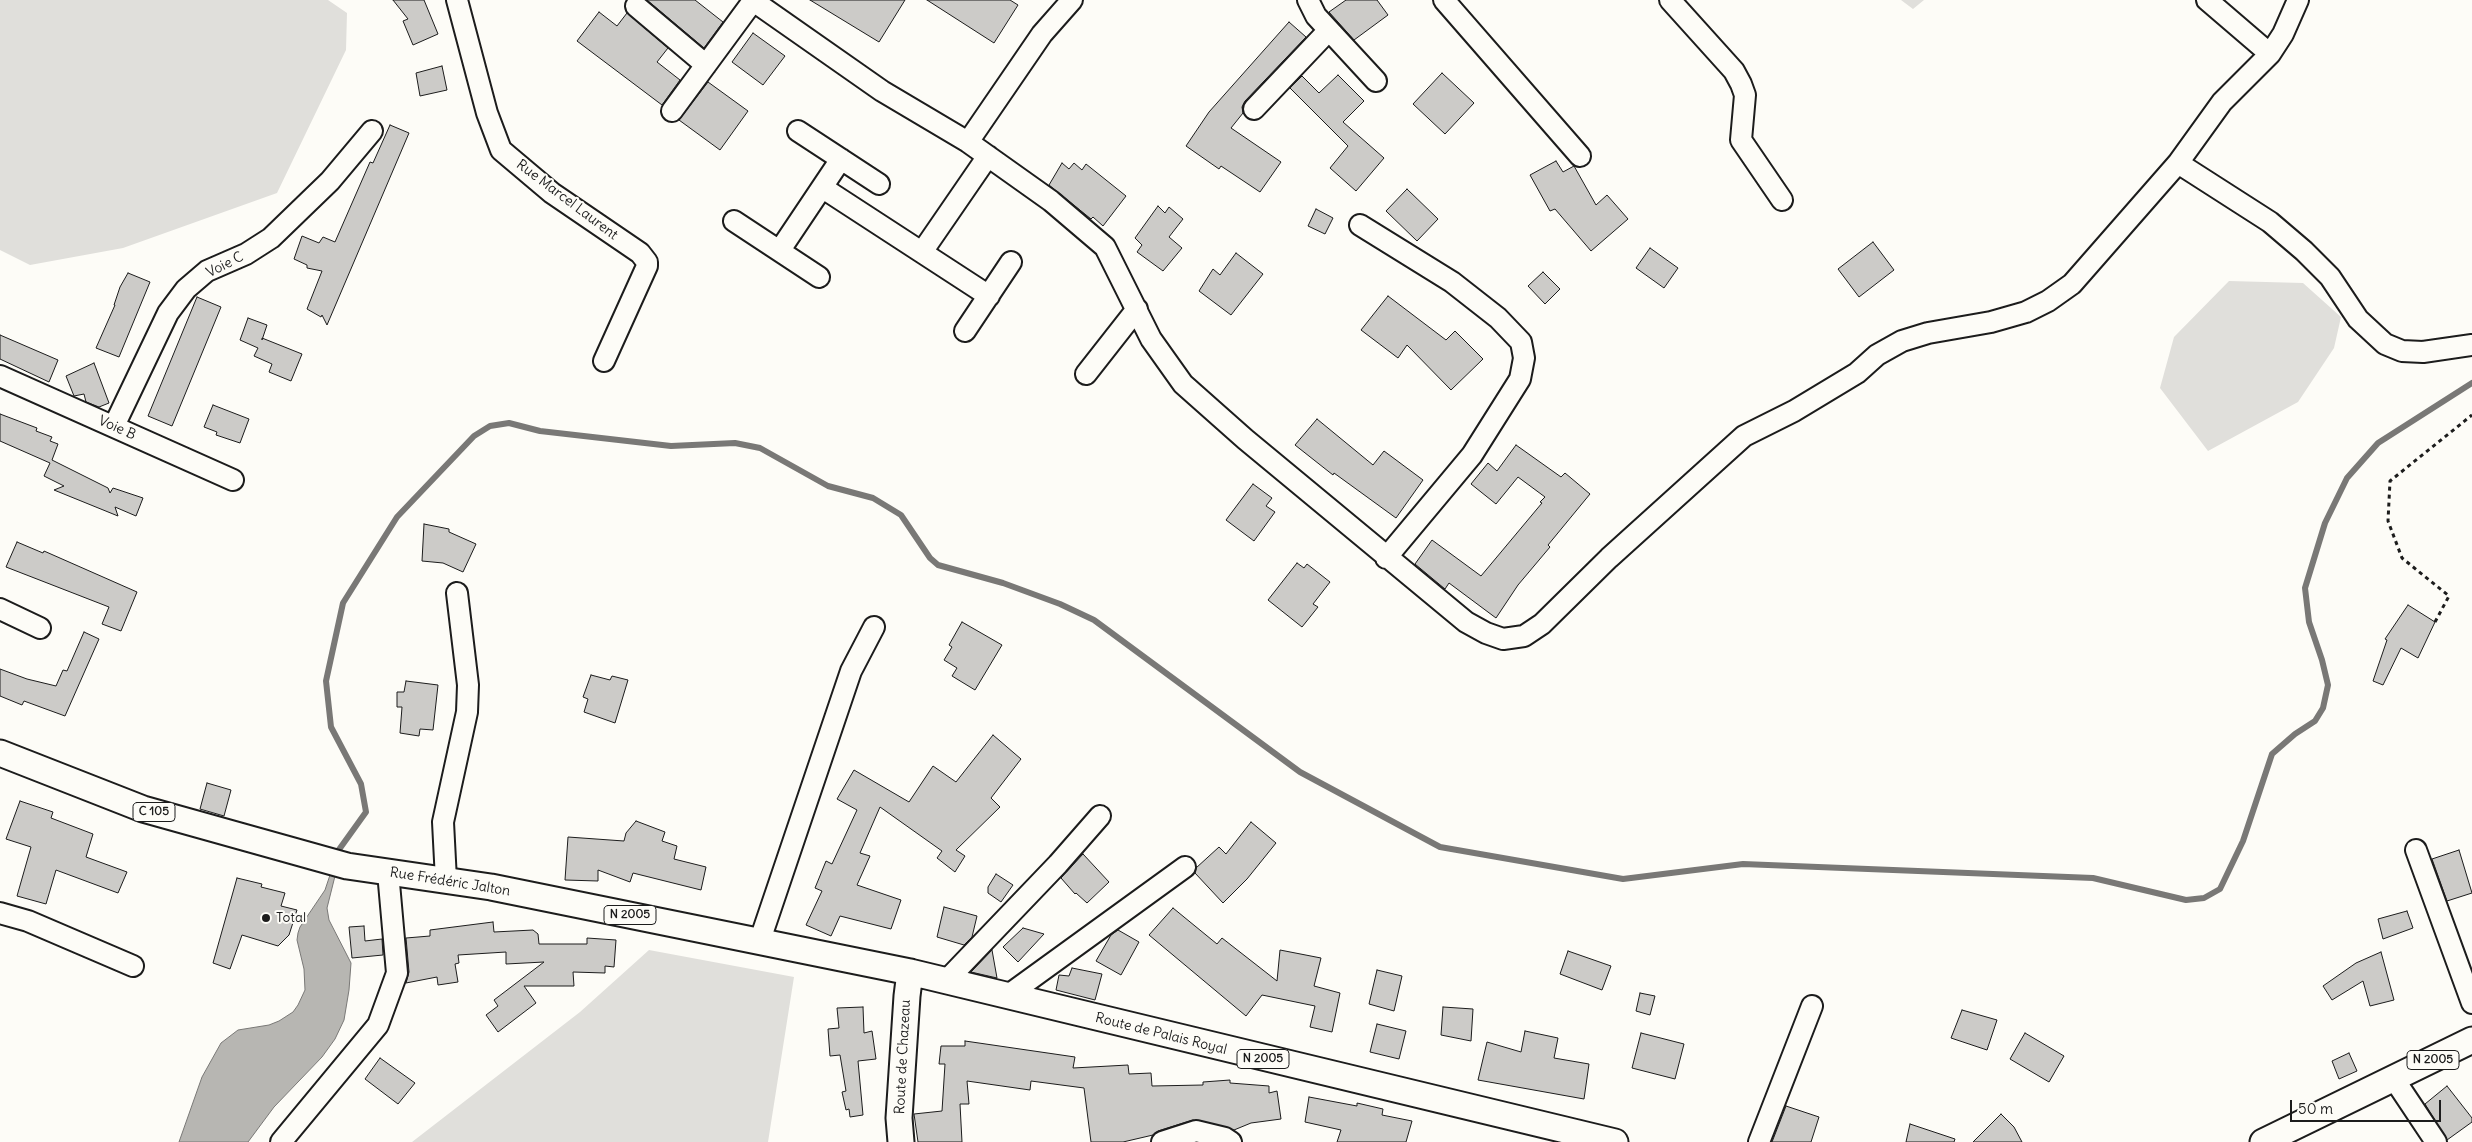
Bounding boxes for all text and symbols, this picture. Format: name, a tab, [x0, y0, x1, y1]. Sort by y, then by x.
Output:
street label: Rue Marcel Laurent	[513, 156, 621, 244]
street label: Voie C	[204, 249, 246, 281]
street label: Voie B	[96, 412, 138, 444]
road number: C 105	[133, 802, 175, 822]
street label: Rue Frédéric Jalton	[388, 864, 512, 900]
road number: N 2005	[604, 906, 656, 924]
place label: Total	[276, 910, 306, 926]
marker: Total	[260, 912, 272, 924]
street label: Route de Chazeau	[892, 999, 914, 1115]
street label: Route de Palais Royal	[1093, 1010, 1229, 1058]
road number: N 2005	[1237, 1050, 1289, 1068]
road number: N 2005	[2407, 1050, 2459, 1070]
scale bar	[2292, 1090, 2443, 1122]
text: 50 m	[2298, 1099, 2333, 1118]

